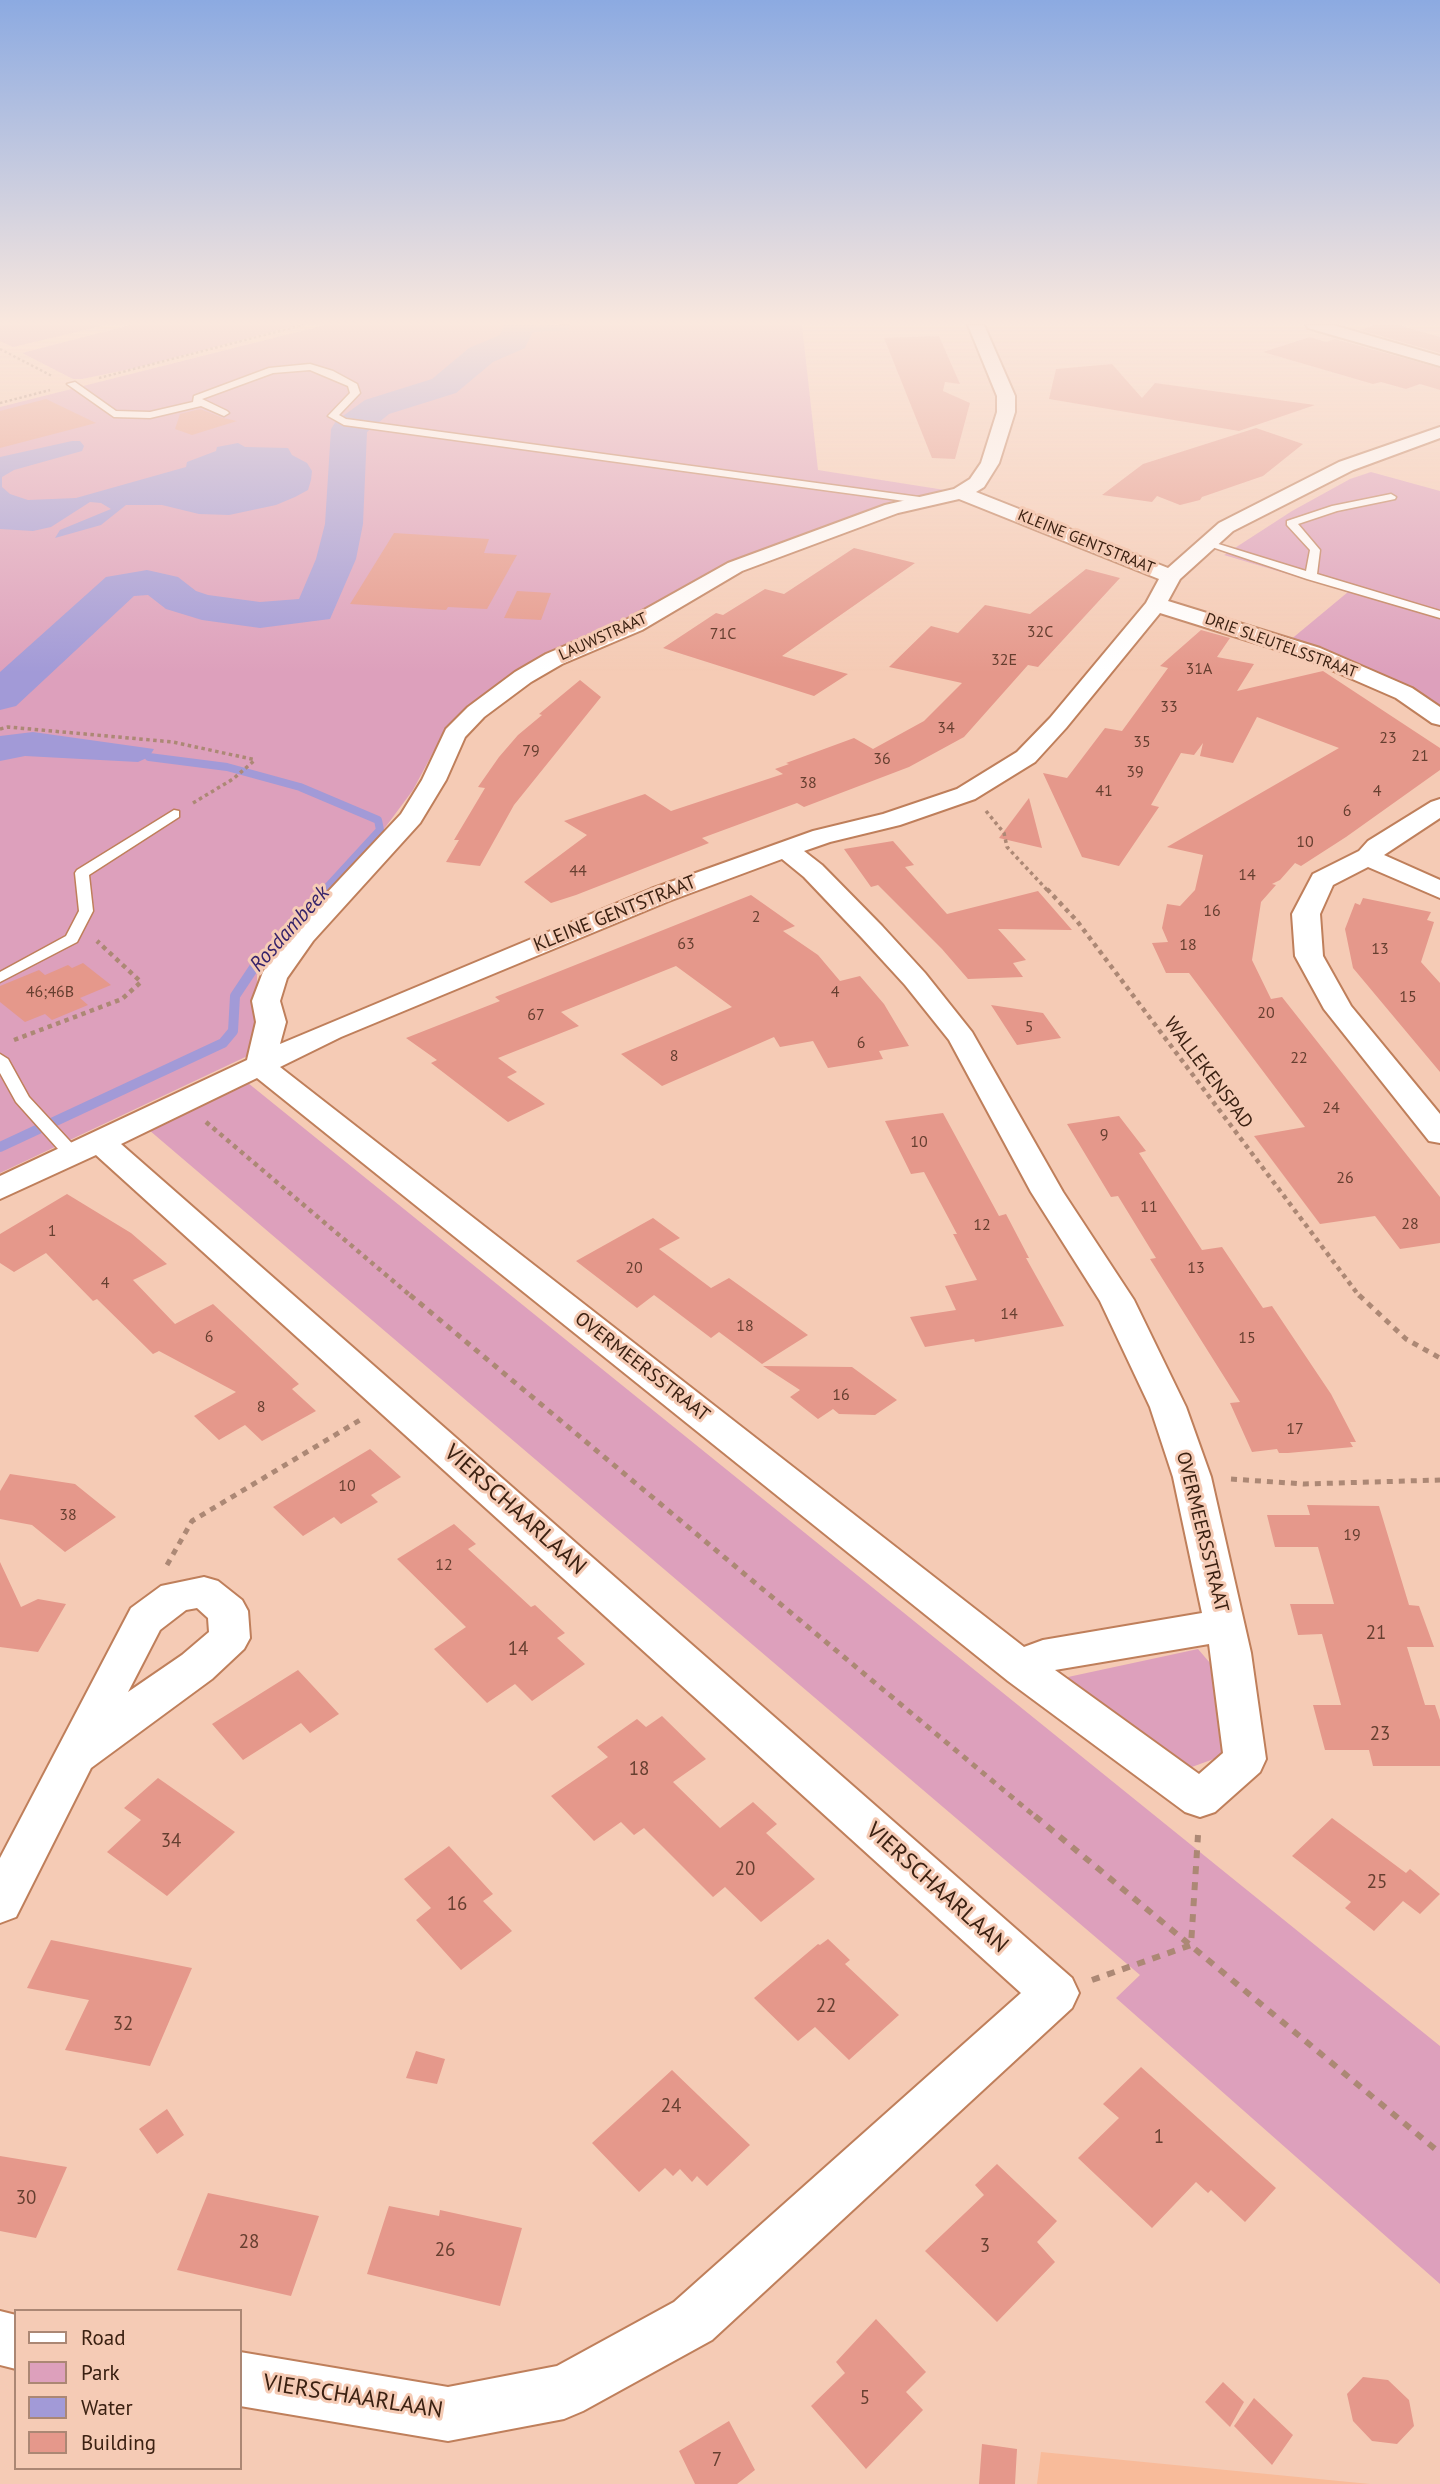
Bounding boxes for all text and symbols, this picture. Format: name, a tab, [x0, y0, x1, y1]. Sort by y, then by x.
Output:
street label: KLEINE GENTSTRAAT	[1015, 506, 1157, 578]
street label: LAUWSTRAAT	[556, 609, 650, 665]
street label: DRIE SLEUTELSSTRAAT	[1202, 610, 1360, 682]
house number: 32C	[1027, 622, 1053, 642]
house number: 71C	[710, 624, 736, 644]
house number: 32E	[991, 650, 1017, 670]
house number: 31A	[1186, 659, 1212, 679]
house number: 33	[1160, 697, 1178, 717]
house number: 34	[937, 718, 955, 738]
house number: 23	[1379, 728, 1397, 748]
house number: 35	[1133, 732, 1151, 752]
house number: 79	[522, 741, 540, 761]
house number: 21	[1411, 746, 1429, 766]
house number: 36	[873, 749, 891, 769]
house number: 39	[1126, 762, 1144, 782]
house number: 38	[799, 773, 817, 793]
house number: 41	[1095, 781, 1113, 801]
house number: 4	[1373, 781, 1381, 801]
house number: 6	[1343, 801, 1351, 821]
house number: 10	[1296, 832, 1314, 852]
house number: 44	[569, 861, 587, 881]
house number: 14	[1238, 865, 1256, 885]
street label: KLEINE GENTSTRAAT	[530, 871, 700, 957]
water label: Rosdambeek	[245, 881, 335, 977]
house number: 16	[1203, 901, 1221, 921]
house number: 2	[752, 907, 760, 927]
house number: 63	[677, 934, 695, 954]
house number: 18	[1179, 935, 1197, 955]
house number: 13	[1371, 939, 1389, 959]
house number: 46;46B	[26, 982, 74, 1002]
house number: 4	[831, 982, 839, 1002]
house number: 15	[1399, 987, 1417, 1007]
house number: 20	[1257, 1003, 1275, 1023]
house number: 67	[527, 1005, 545, 1025]
street label: WALLEKENSPAD	[1159, 1013, 1257, 1133]
house number: 5	[1025, 1017, 1033, 1037]
house number: 6	[857, 1033, 865, 1053]
house number: 8	[670, 1046, 678, 1066]
house number: 22	[1290, 1048, 1308, 1068]
house number: 24	[1322, 1098, 1340, 1118]
house number: 9	[1100, 1125, 1108, 1145]
house number: 10	[910, 1132, 928, 1152]
house number: 26	[1336, 1168, 1354, 1188]
house number: 11	[1140, 1197, 1158, 1217]
house number: 28	[1401, 1214, 1419, 1234]
house number: 12	[973, 1215, 991, 1235]
house number: 1	[48, 1221, 56, 1241]
house number: 20	[625, 1258, 643, 1278]
house number: 13	[1187, 1258, 1205, 1278]
house number: 4	[101, 1273, 109, 1293]
house number: 14	[1000, 1304, 1018, 1324]
street label: OVERMEERSSTRAAT	[570, 1307, 714, 1427]
house number: 18	[736, 1316, 754, 1336]
house number: 6	[205, 1327, 213, 1347]
house number: 15	[1238, 1328, 1256, 1348]
house number: 16	[832, 1385, 850, 1405]
house number: 8	[257, 1397, 265, 1417]
house number: 17	[1286, 1419, 1304, 1439]
street label: VIERSCHAARLAAN	[438, 1439, 592, 1581]
street label: OVERMEERSSTRAAT	[1171, 1449, 1233, 1615]
house number: 10	[338, 1476, 356, 1496]
house number: 38	[59, 1505, 77, 1525]
house number: 19	[1343, 1525, 1361, 1545]
house number: 12	[435, 1555, 453, 1575]
house number: 21	[1366, 1623, 1386, 1645]
house number: 14	[508, 1639, 528, 1661]
house number: 23	[1370, 1724, 1390, 1746]
house number: 18	[629, 1759, 649, 1781]
street label: VIERSCHAARLAAN	[860, 1817, 1014, 1959]
house number: 34	[161, 1831, 181, 1853]
house number: 20	[735, 1859, 755, 1881]
house number: 25	[1367, 1872, 1387, 1894]
house number: 16	[447, 1894, 467, 1916]
house number: 22	[816, 1996, 836, 2018]
house number: 32	[113, 2014, 133, 2036]
house number: 24	[661, 2096, 681, 2118]
house number: 1	[1154, 2127, 1164, 2149]
house number: 30	[16, 2188, 36, 2210]
house number: 28	[239, 2232, 259, 2254]
house number: 3	[980, 2236, 990, 2258]
house number: 26	[435, 2240, 455, 2262]
legend	[14, 2309, 242, 2470]
text: Road	[81, 2324, 125, 2351]
text: Park	[81, 2359, 120, 2386]
street label: VIERSCHAARLAAN	[261, 2369, 445, 2425]
house number: 5	[860, 2388, 870, 2410]
text: Water	[81, 2394, 133, 2421]
text: Building	[81, 2429, 156, 2456]
house number: 7	[712, 2450, 722, 2472]

